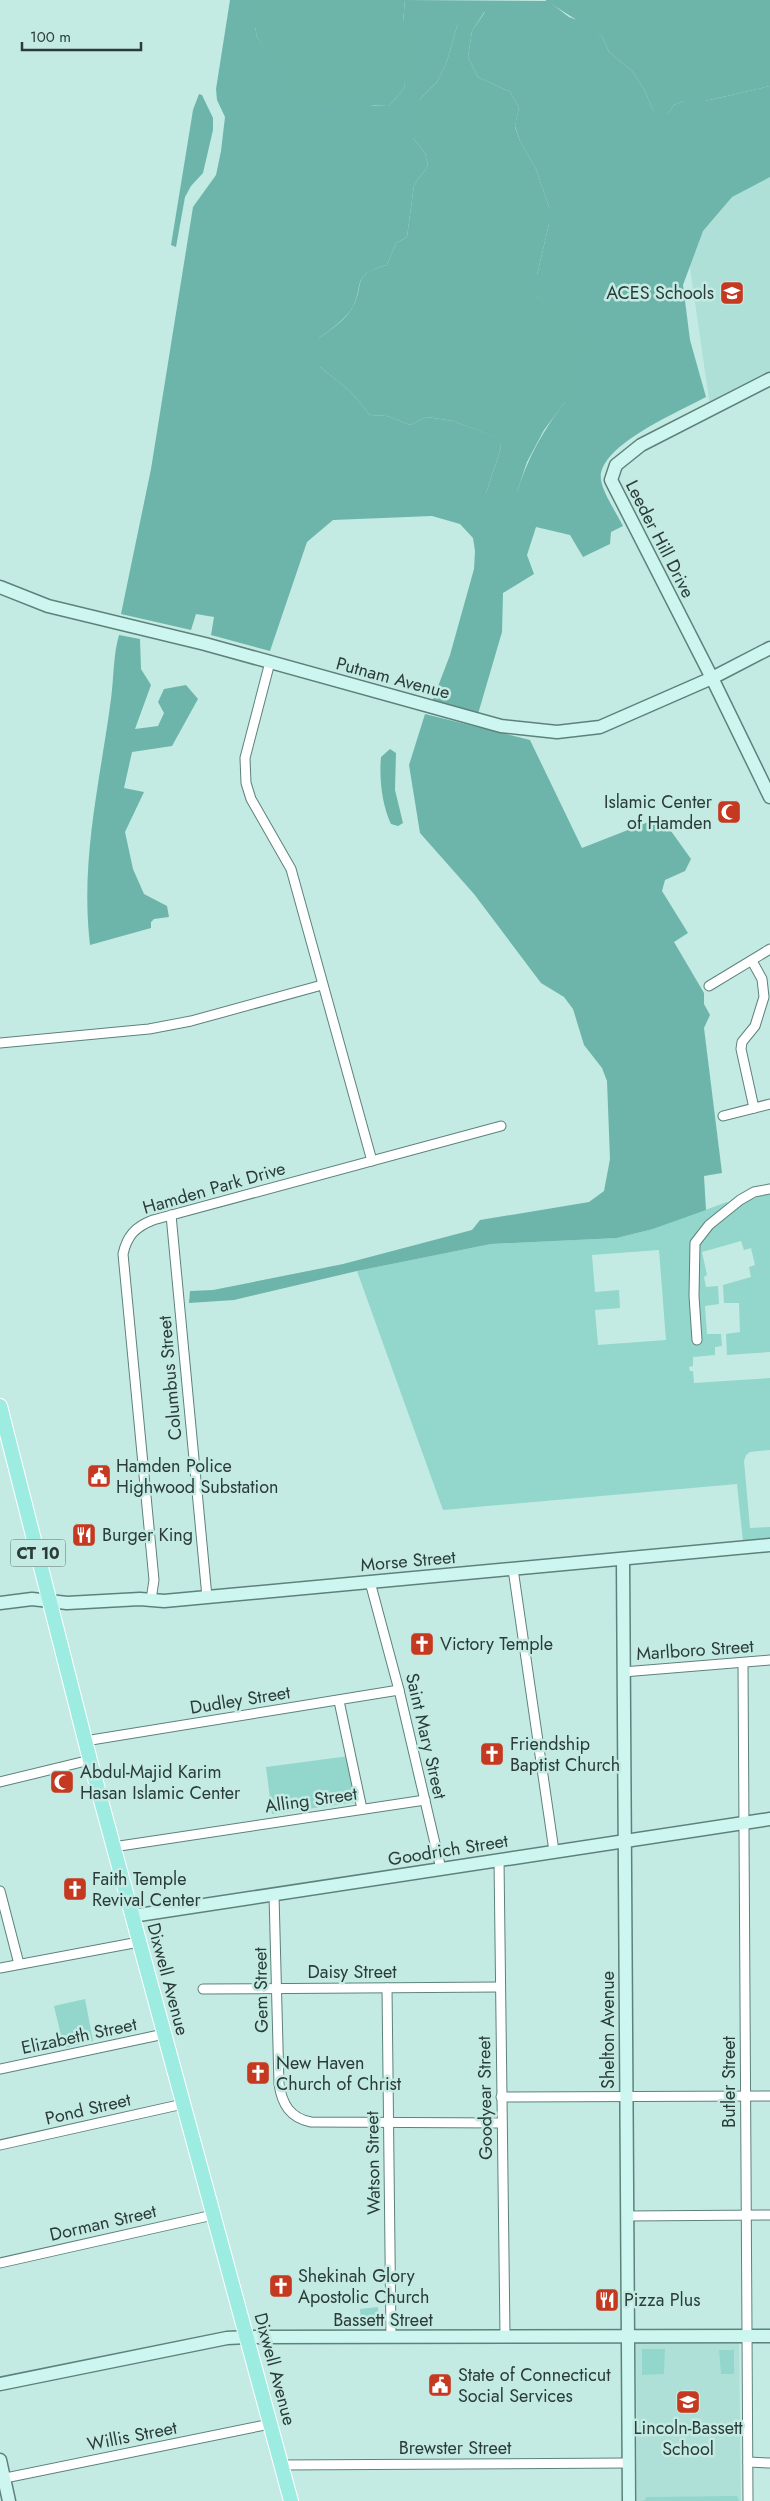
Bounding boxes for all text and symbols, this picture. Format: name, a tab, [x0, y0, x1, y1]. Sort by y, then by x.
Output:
scale bar	[22, 20, 141, 52]
text: 100 m	[30, 26, 71, 48]
place label: ACES Schools	[606, 280, 714, 306]
school or university icon: ACES Schools	[719, 280, 745, 306]
street label: Leeder Hill Drive	[619, 476, 701, 602]
street label: Putnam Avenue	[333, 650, 453, 706]
place label: Islamic Center of Hamden	[604, 789, 713, 836]
mosque icon: Islamic Center of Hamden	[716, 799, 742, 825]
street label: Hamden Park Drive	[140, 1155, 288, 1221]
street label: Columbus Street	[152, 1314, 188, 1441]
place label: Hamden Police Highwood Substation	[116, 1453, 279, 1500]
public building icon: Hamden Police Highwood Substation	[86, 1463, 112, 1489]
restaurant icon: Burger King	[71, 1522, 97, 1548]
place label: Burger King	[102, 1522, 193, 1548]
road number: CT 10	[10, 1540, 66, 1566]
street label: Morse Street	[359, 1544, 457, 1578]
church icon: Victory Temple	[409, 1631, 435, 1657]
place label: Victory Temple	[440, 1631, 553, 1657]
street label: Marlboro Street	[635, 1633, 755, 1667]
street label: Saint Mary Street	[399, 1670, 453, 1802]
street label: Dudley Street	[188, 1679, 293, 1721]
place label: Friendship Baptist Church	[510, 1731, 620, 1778]
church icon: Friendship Baptist Church	[479, 1741, 505, 1767]
place label: Abdul-Majid Karim Hasan Islamic Center	[80, 1759, 241, 1806]
mosque icon: Abdul-Majid Karim Hasan Islamic Center	[49, 1769, 75, 1795]
street label: Alling Street	[263, 1781, 359, 1819]
street label: Goodrich Street	[386, 1828, 511, 1872]
place label: Faith Temple Revival Center	[92, 1866, 201, 1913]
church icon: Faith Temple Revival Center	[62, 1876, 88, 1902]
street label: Dixwell Avenue	[140, 1920, 196, 2038]
street label: Gem Street	[247, 1946, 275, 2033]
street label: Daisy Street	[307, 1959, 397, 1985]
street label: Shelton Avenue	[595, 1971, 621, 2089]
street label: Elizabeth Street	[19, 2011, 140, 2061]
street label: Goodyear Street	[471, 2035, 499, 2160]
street label: Butler Street	[716, 2035, 742, 2128]
place label: New Haven Church of Christ	[276, 2050, 402, 2097]
church icon: New Haven Church of Christ	[245, 2060, 271, 2086]
street label: Pond Street	[43, 2086, 134, 2131]
street label: Watson Street	[359, 2110, 387, 2215]
street label: Dorman Street	[47, 2198, 160, 2248]
place label: Shekinah Glory Apostolic Church	[298, 2263, 429, 2310]
church icon: Shekinah Glory Apostolic Church	[268, 2273, 294, 2299]
restaurant icon: Pizza Plus	[594, 2287, 620, 2313]
place label: Pizza Plus	[624, 2287, 700, 2313]
street label: Bassett Street	[333, 2307, 433, 2333]
street label: Dixwell Avenue	[247, 2310, 303, 2428]
place label: State of Connecticut Social Services	[458, 2362, 611, 2409]
public building icon: State of Connecticut Social Services	[427, 2372, 453, 2398]
school or university icon: Lincoln-Bassett School	[675, 2389, 701, 2415]
street label: Willis Street	[85, 2414, 180, 2457]
place label: Lincoln-Bassett School	[633, 2415, 743, 2462]
street label: Brewster Street	[399, 2435, 512, 2461]

